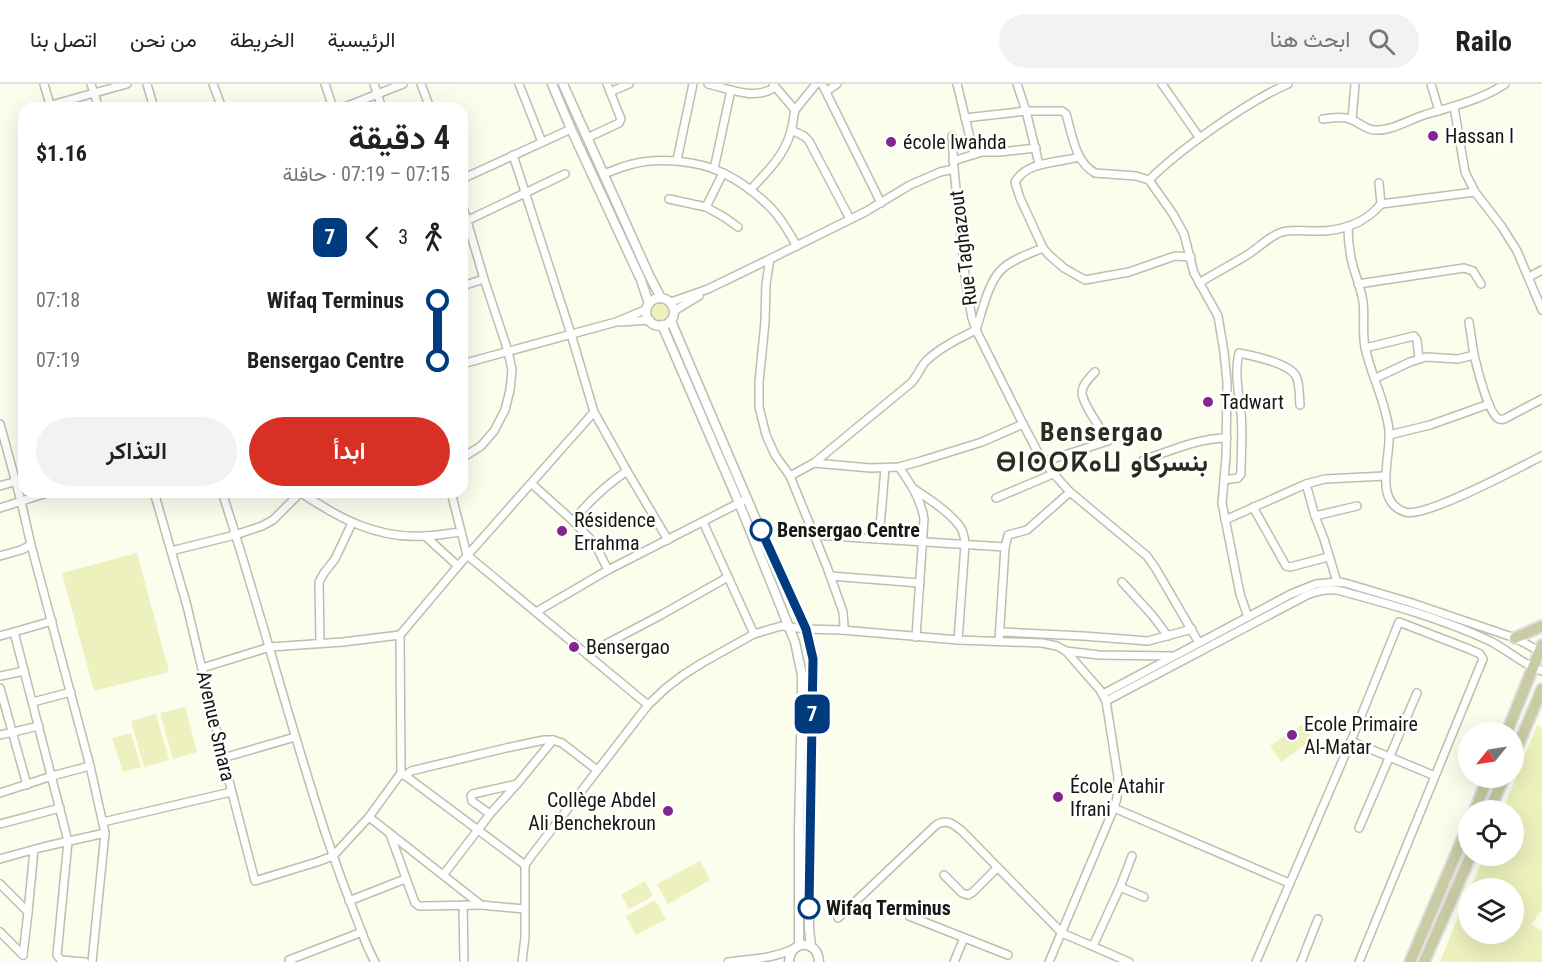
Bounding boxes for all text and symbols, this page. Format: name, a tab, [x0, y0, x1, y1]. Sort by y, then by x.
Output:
search box	[999, 14, 1419, 68]
icon: search	[1365, 25, 1398, 58]
text: Railo	[1455, 25, 1512, 58]
text: ابحث هنا	[1270, 27, 1350, 52]
text: اتصل بنا	[30, 28, 97, 52]
text: من نحن	[130, 28, 197, 52]
text: الخريطة	[230, 28, 295, 52]
text: الرئيسية	[328, 28, 396, 52]
text: 4 دقيقة	[348, 118, 450, 157]
place label: Hassan I	[1445, 124, 1514, 148]
marker: Hassan I	[1426, 129, 1440, 143]
place label: école lwahda	[903, 130, 1007, 154]
marker: école lwahda	[884, 135, 898, 149]
text: $1.16	[36, 141, 87, 166]
text: 07:15 – 07:19 · حافلة	[282, 162, 450, 186]
street label: Rue Taghazout	[944, 189, 982, 307]
icon: back	[356, 221, 389, 254]
icon: walk	[417, 221, 450, 254]
text: 7	[325, 225, 335, 249]
text: 3	[398, 225, 408, 249]
text: 07:18	[36, 288, 80, 312]
text: Wifaq Terminus	[267, 288, 404, 313]
text: 07:19	[36, 348, 80, 372]
text: Bensergao Centre	[247, 348, 404, 373]
place label: Tadwart	[1220, 390, 1284, 414]
marker: Tadwart	[1201, 395, 1215, 409]
button: التذاكر	[36, 417, 237, 486]
button: ابدأ	[249, 417, 450, 486]
district label: Bensergao ⴱⵏⵙⵔⴽⴰⵡ بنسركاو	[996, 417, 1208, 478]
place label: Résidence Errahma	[574, 508, 655, 555]
place label: Bensergao Centre	[777, 518, 920, 542]
marker: Bensergao Centre	[750, 519, 772, 541]
marker: Résidence Errahma	[555, 524, 569, 538]
place label: Bensergao	[586, 635, 670, 659]
marker: Bensergao	[567, 640, 581, 654]
street label: Avenue Smara	[192, 669, 240, 783]
line badge: 7	[792, 694, 832, 734]
text: 7	[807, 702, 817, 726]
place label: Ecole Primaire Al-Matar	[1304, 712, 1418, 759]
north arrow	[1458, 722, 1524, 788]
map controls	[1458, 722, 1524, 944]
marker: Ecole Primaire Al-Matar	[1285, 728, 1299, 742]
place label: École Atahir Ifrani	[1070, 774, 1165, 821]
place label: Collège Abdel Ali Benchekroun	[528, 788, 656, 835]
marker: École Atahir Ifrani	[1051, 790, 1065, 804]
button: locate	[1458, 800, 1524, 866]
marker: Collège Abdel Ali Benchekroun	[661, 804, 675, 818]
button: layers	[1458, 878, 1524, 944]
place label: Wifaq Terminus	[826, 896, 951, 920]
marker: Wifaq Terminus	[798, 897, 820, 919]

